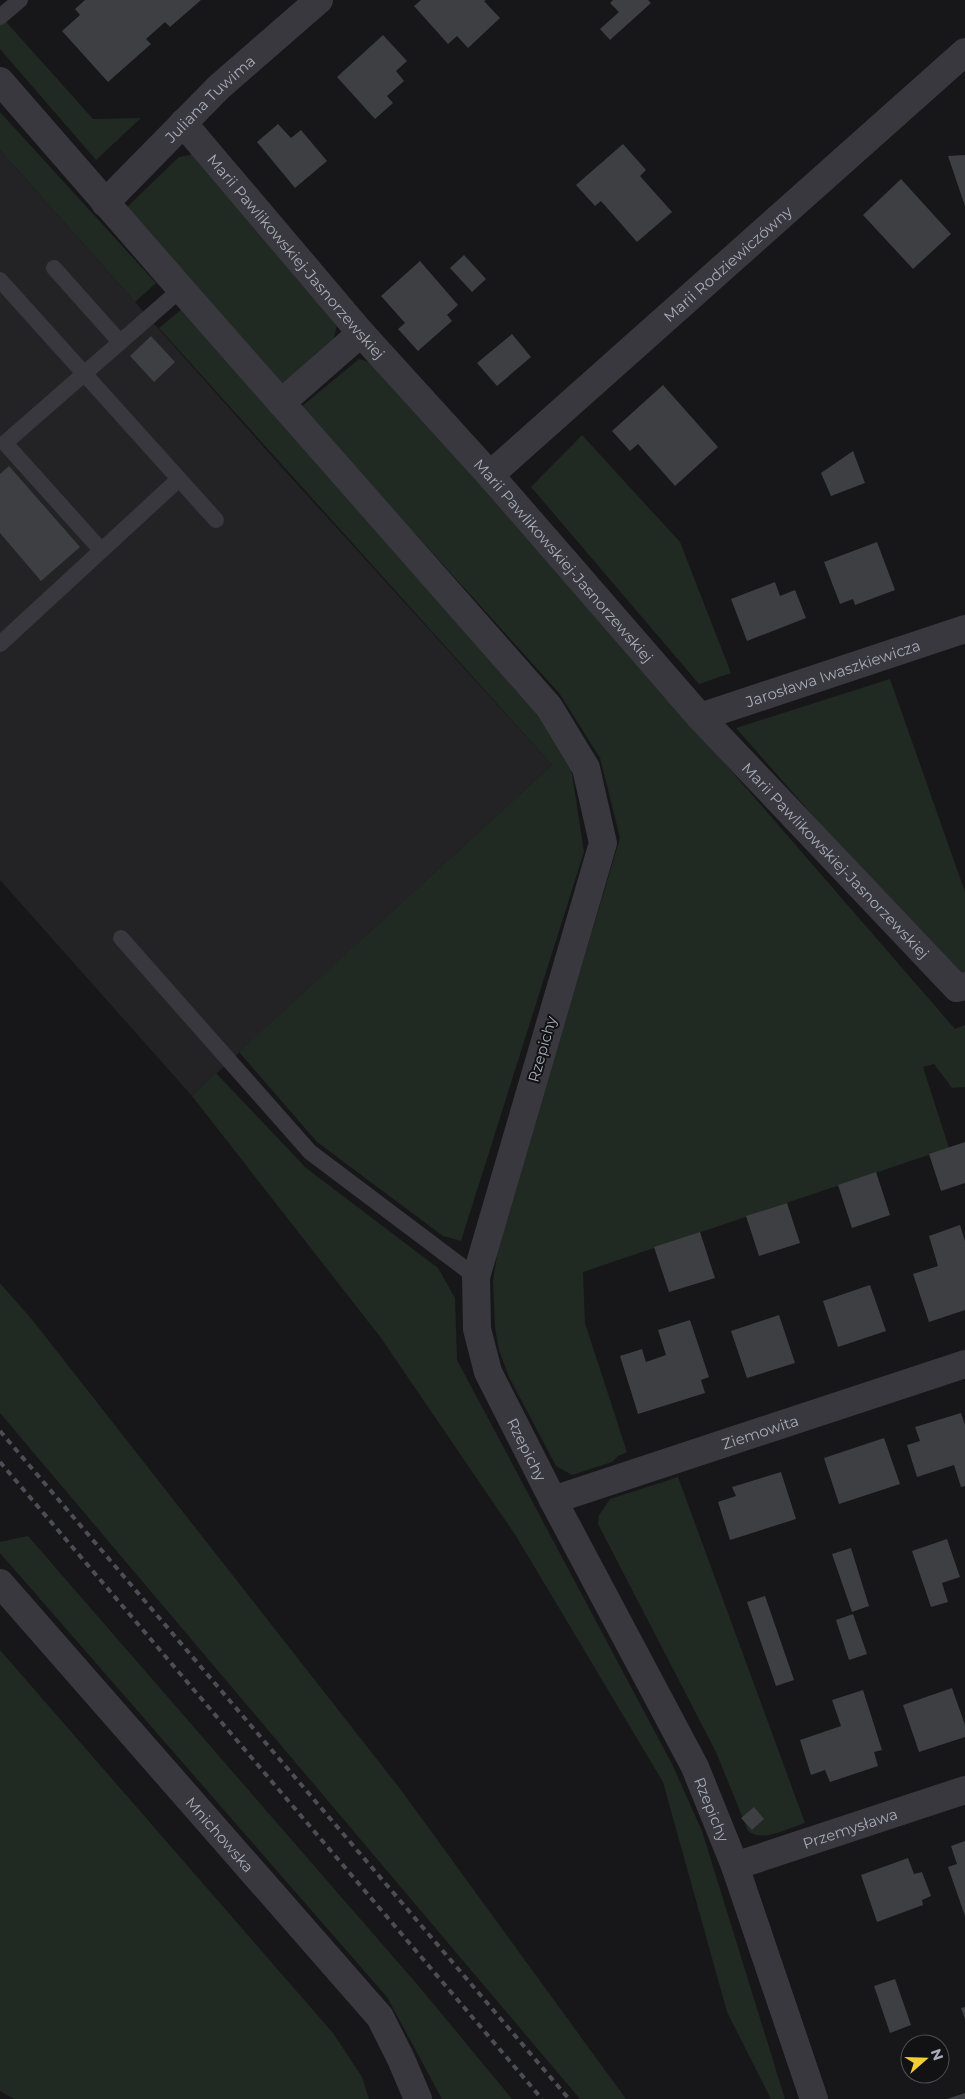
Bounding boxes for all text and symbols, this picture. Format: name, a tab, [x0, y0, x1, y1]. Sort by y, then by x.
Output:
street label: Juliana Tuwima	[160, 51, 259, 147]
street label: Marii Pawlikowskiej-Jasnorzewskiej	[204, 150, 389, 363]
street label: Marii Rodziewiczówny	[659, 201, 796, 326]
street label: Marii Pawlikowskiej-Jasnorzewskiej	[470, 455, 658, 666]
street label: Jarosława Iwaszkiewicza	[742, 635, 923, 711]
street label: Marii Pawlikowskiej-Jasnorzewskiej	[738, 758, 934, 962]
street label: Rzepichy	[524, 1013, 561, 1084]
street label: Ziemowita	[719, 1410, 801, 1453]
street label: Rzepichy	[503, 1415, 551, 1485]
street label: Rzepichy	[691, 1774, 734, 1845]
street label: Mnichowska	[182, 1793, 258, 1876]
street label: Przemysława	[800, 1804, 900, 1853]
north arrow	[900, 2034, 950, 2084]
text: N	[927, 2046, 948, 2063]

